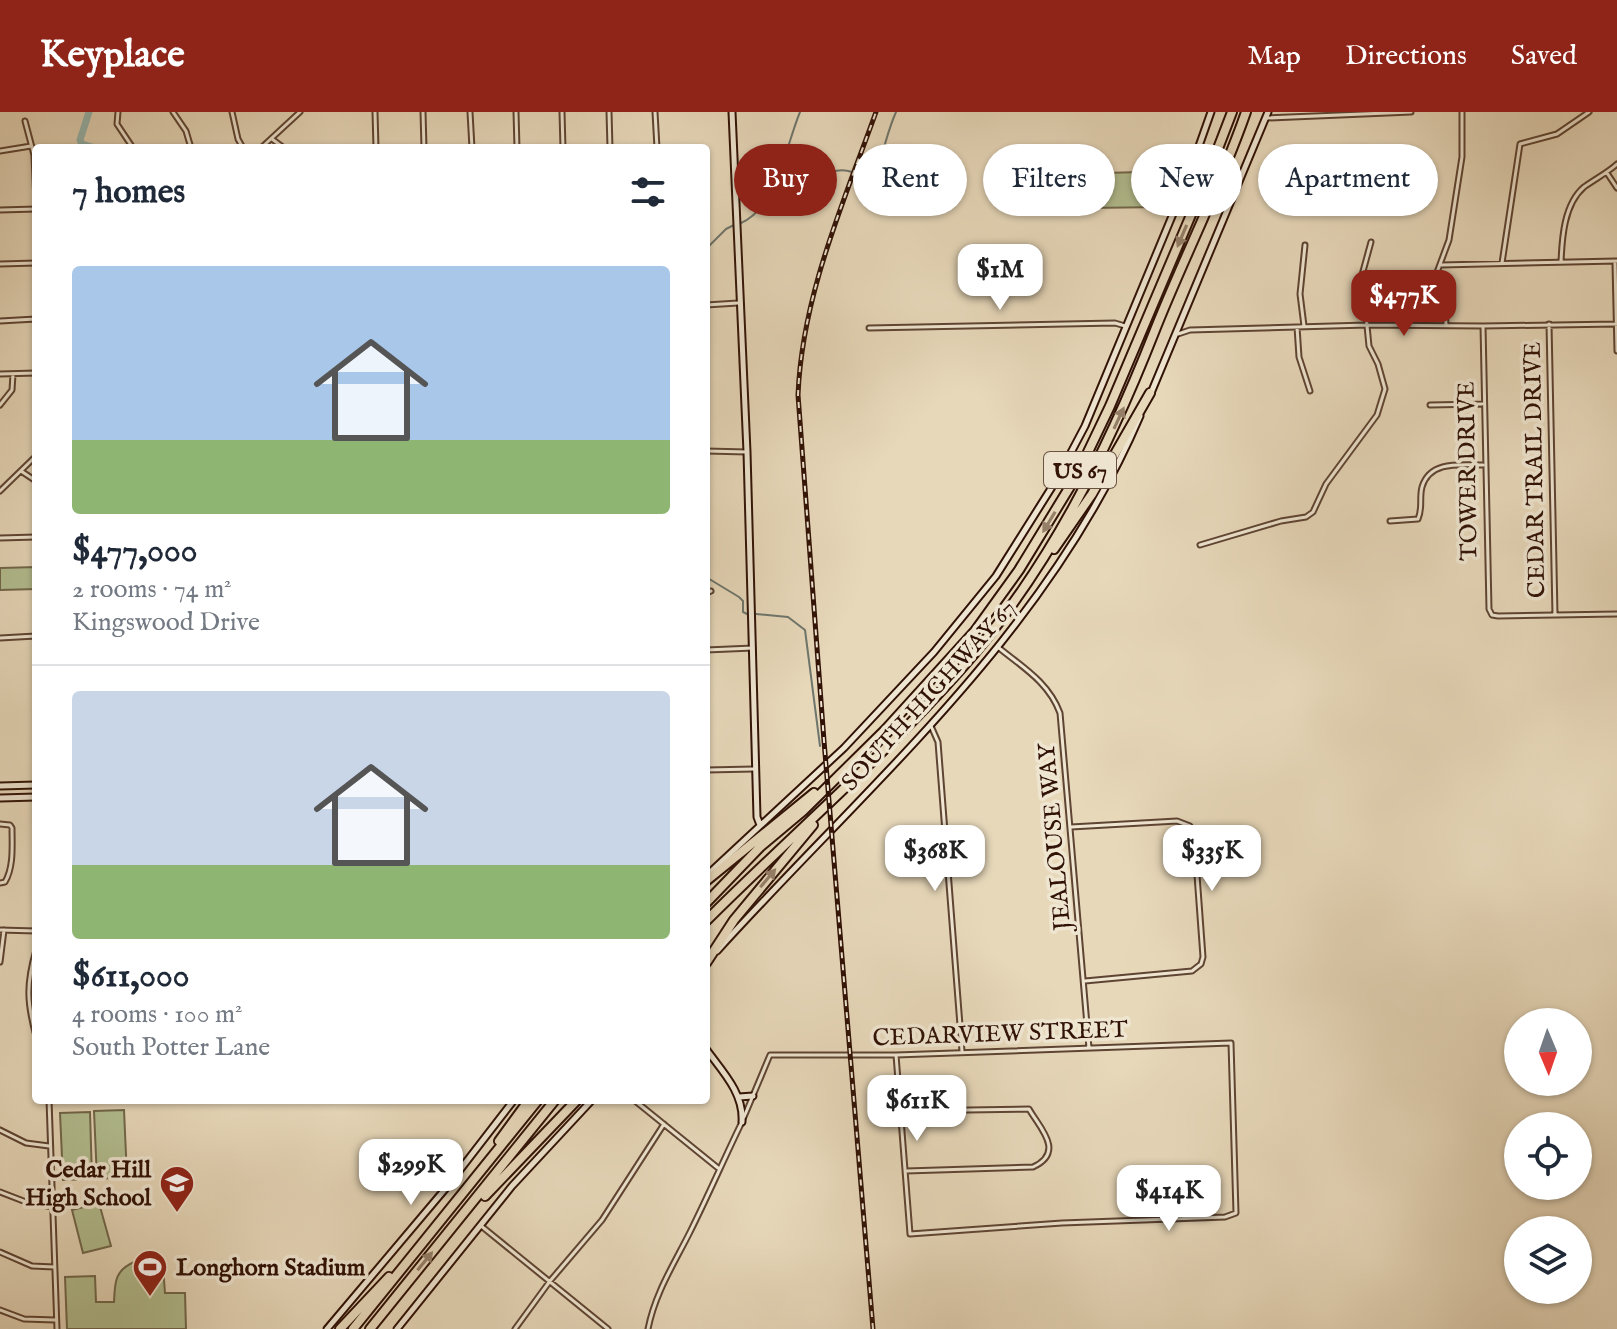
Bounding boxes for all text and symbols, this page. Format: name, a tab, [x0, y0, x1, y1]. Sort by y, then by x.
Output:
text: Keyplace	[40, 32, 185, 80]
text: Map	[1247, 39, 1301, 74]
text: Directions	[1345, 39, 1467, 74]
text: Saved	[1511, 39, 1577, 74]
chip: Buy	[734, 144, 837, 216]
chip: Rent	[853, 144, 967, 216]
chip: Filters	[983, 144, 1115, 216]
chip: New	[1131, 144, 1242, 216]
chip: Apartment	[1258, 144, 1438, 216]
icon: filters	[626, 170, 670, 214]
text: 7 homes	[72, 171, 185, 214]
one-way arrow	[1176, 225, 1189, 248]
pin: $1M	[961, 244, 1039, 312]
text: $1M	[976, 253, 1024, 286]
pin: $477K	[1348, 270, 1460, 338]
text: $477K	[1369, 279, 1439, 312]
icon: home	[299, 318, 443, 462]
street label: CEDAR TRAIL DRIVE	[1518, 342, 1553, 598]
street label: TOWER DRIVE	[1451, 381, 1486, 561]
one-way arrow	[1112, 406, 1126, 429]
road number: US 67	[1044, 452, 1116, 488]
one-way arrow	[1042, 512, 1057, 533]
text: $477,000	[72, 530, 197, 573]
text: 2 rooms · 74 m²	[72, 573, 232, 606]
street label: SOUTH HIGHWAY 67	[835, 594, 1023, 798]
text: Kingswood Drive	[72, 606, 260, 639]
street label: JEALOUSE WAY	[1032, 740, 1079, 935]
icon: home	[299, 743, 443, 887]
pin: $368K	[879, 825, 991, 893]
pin: $335K	[1156, 825, 1268, 893]
text: $368K	[903, 834, 967, 867]
text: $335K	[1181, 834, 1243, 867]
one-way arrow	[759, 868, 776, 888]
text: $611,000	[72, 955, 189, 998]
text: 4 rooms · 100 m²	[72, 998, 242, 1031]
north arrow	[1504, 1008, 1592, 1096]
map controls	[1504, 1008, 1592, 1304]
street label: CEDARVIEW STREET	[872, 1015, 1129, 1054]
text: South Potter Lane	[72, 1031, 270, 1064]
pin: $611K	[861, 1075, 973, 1143]
text: $611K	[885, 1084, 949, 1117]
button: locate	[1504, 1112, 1592, 1200]
pin: $299K	[355, 1139, 467, 1207]
text: $299K	[377, 1148, 445, 1181]
place label: Cedar Hill High School	[25, 1155, 151, 1214]
school or university icon: Cedar Hill High School	[158, 1164, 196, 1214]
pin: $414K	[1113, 1165, 1225, 1233]
text: $414K	[1135, 1174, 1203, 1207]
button: layers	[1504, 1216, 1592, 1304]
sports icon: Longhorn Stadium	[131, 1248, 169, 1298]
one-way arrow	[416, 1251, 433, 1271]
place label: Longhorn Stadium	[176, 1253, 366, 1284]

